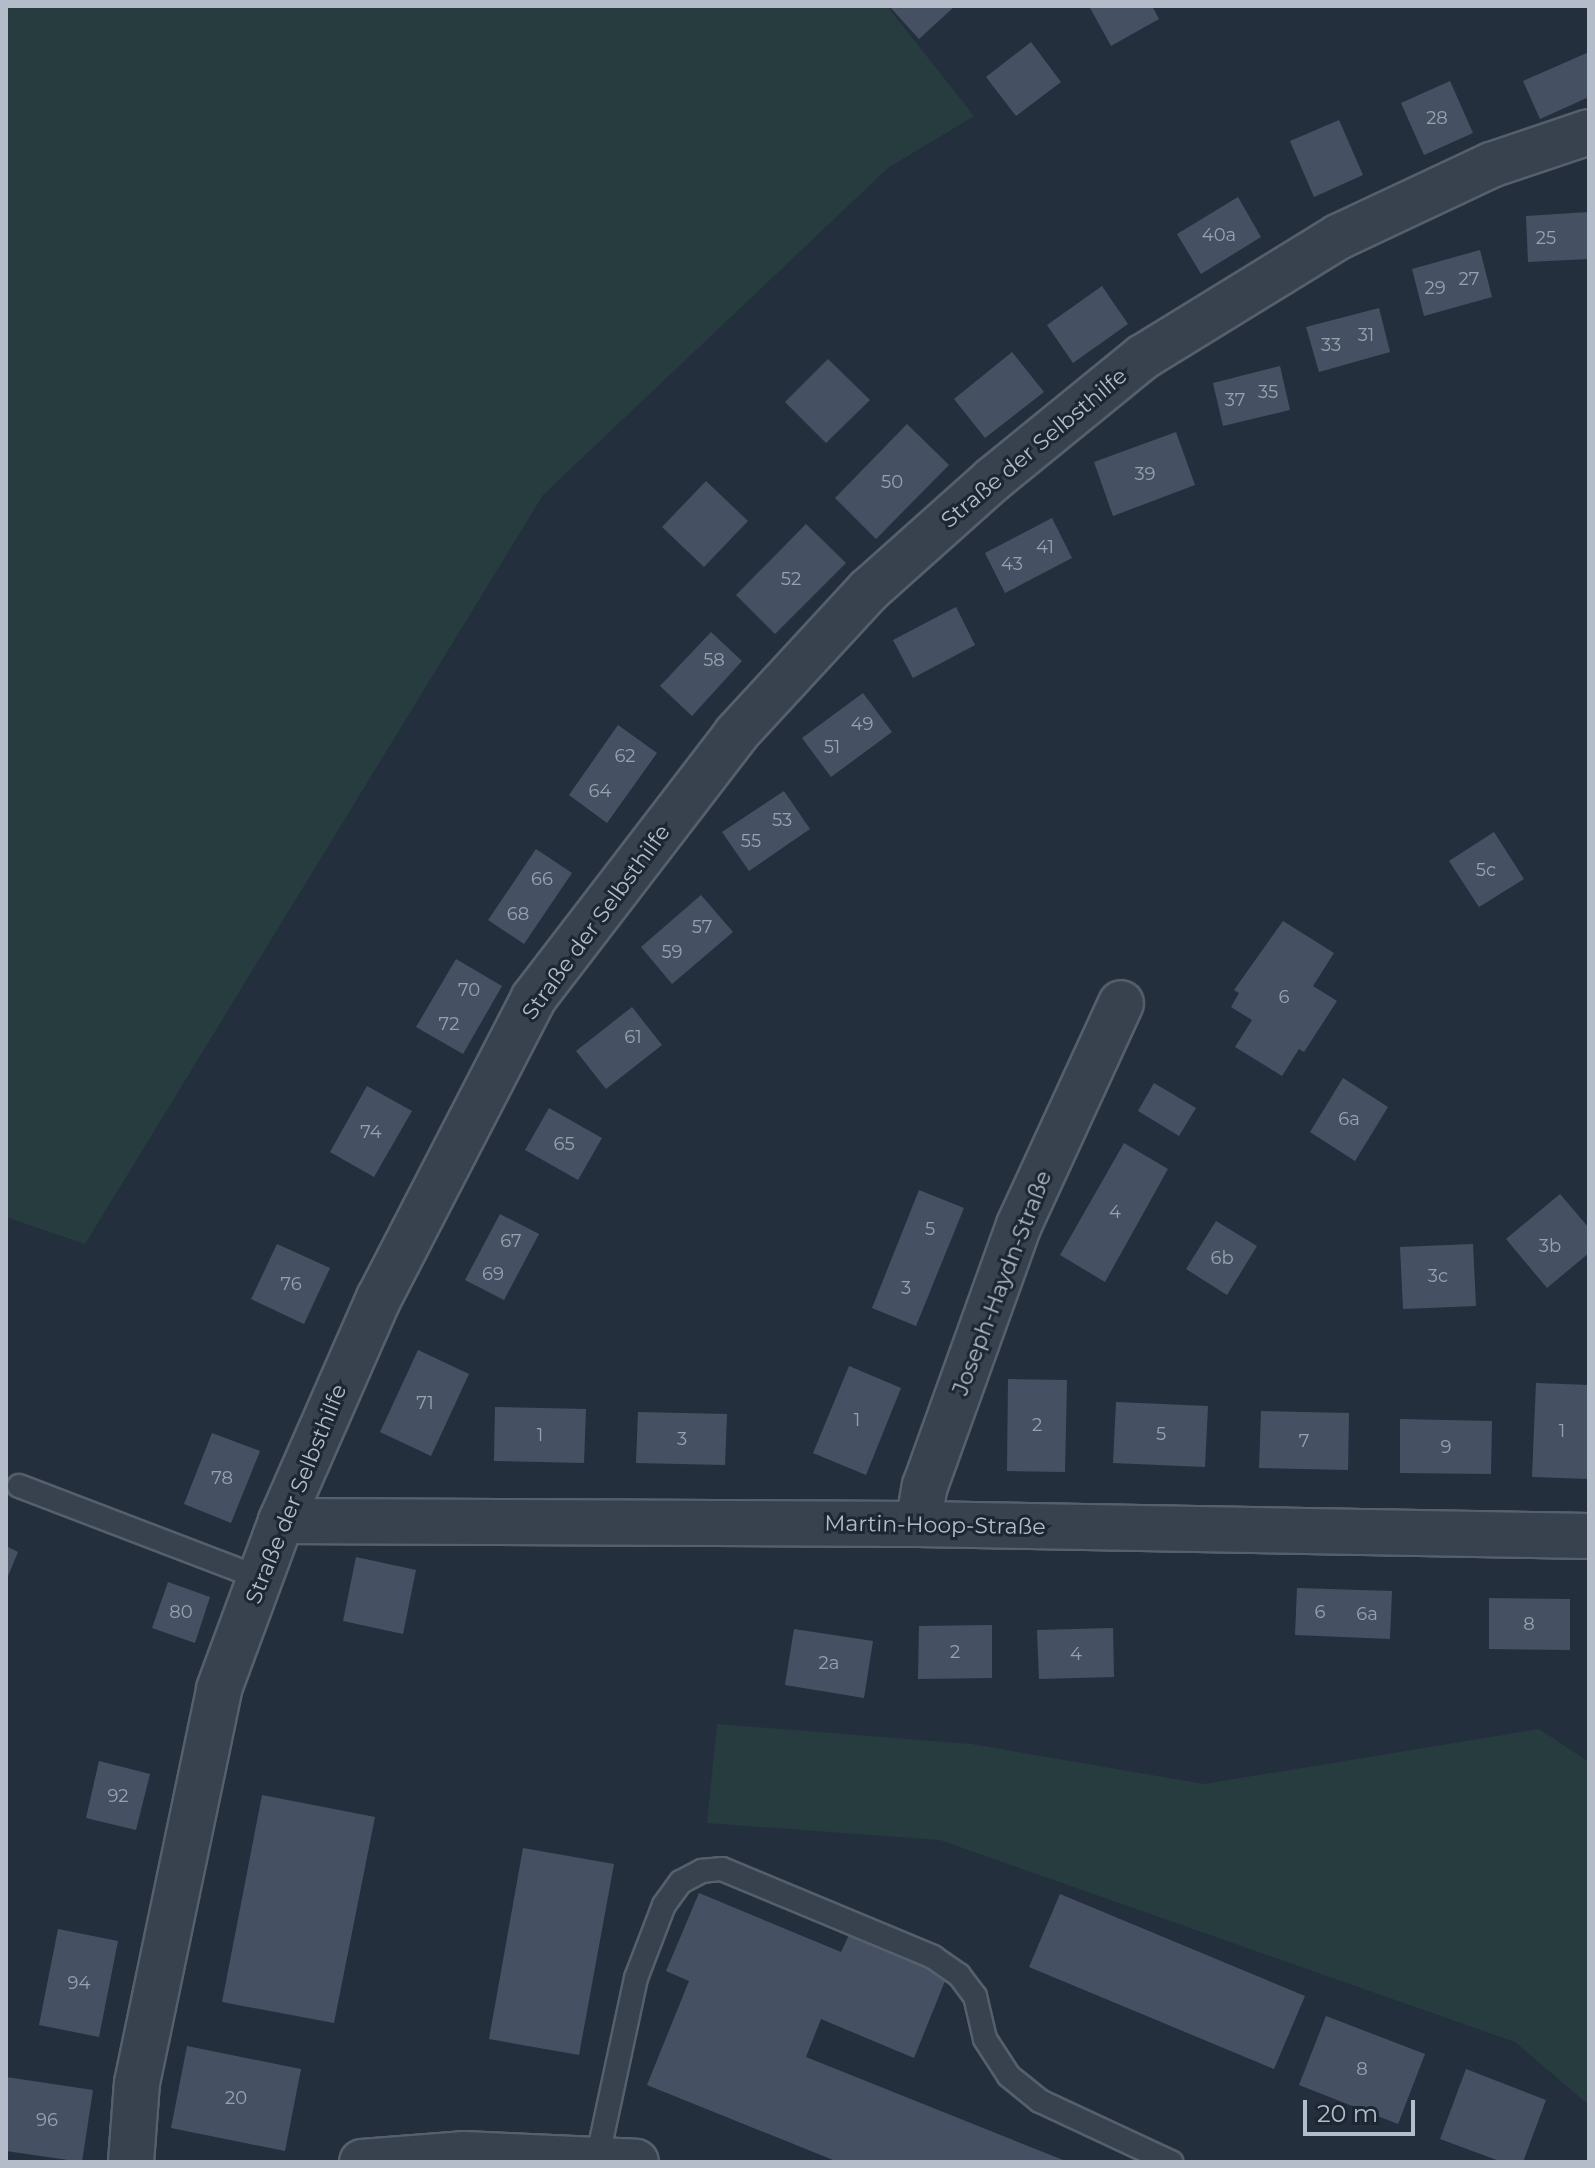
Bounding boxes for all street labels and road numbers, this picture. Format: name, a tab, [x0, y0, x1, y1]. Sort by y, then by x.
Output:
street label: Straße der Selbsthilfe	[936, 363, 1132, 533]
street label: Straße der Selbsthilfe	[516, 819, 676, 1025]
street label: Joseph-Haydn-Straße	[947, 1167, 1057, 1399]
street label: Straße der Selbsthilfe	[240, 1380, 352, 1608]
street label: Martin-Hoop-Straße	[824, 1510, 1046, 1540]

